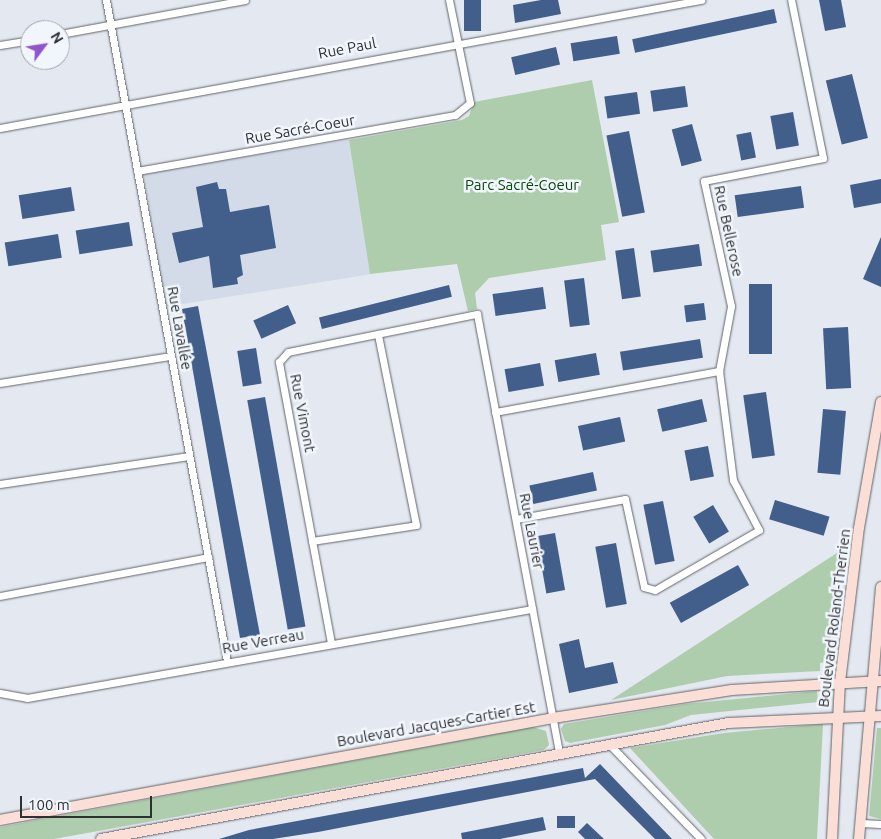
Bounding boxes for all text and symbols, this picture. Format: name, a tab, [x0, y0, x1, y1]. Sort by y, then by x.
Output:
north arrow	[20, 20, 70, 70]
text: N	[47, 29, 67, 46]
street label: Rue Paul	[316, 34, 378, 62]
street label: Rue Sacré-Coeur	[244, 111, 356, 147]
park label: Parc Sacré-Coeur	[465, 176, 579, 194]
street label: Rue Bellerose	[711, 184, 747, 278]
street label: Rue Lavallée	[164, 285, 196, 371]
street label: Rue Vimont	[287, 372, 319, 454]
street label: Rue Laurier	[516, 492, 548, 570]
street label: Boulevard Roland-Therrien	[814, 528, 854, 708]
street label: Rue Verreau	[221, 625, 305, 657]
street label: Boulevard Jacques-Cartier Est	[336, 698, 536, 750]
scale bar	[22, 786, 155, 818]
text: 100 m	[28, 796, 70, 813]

